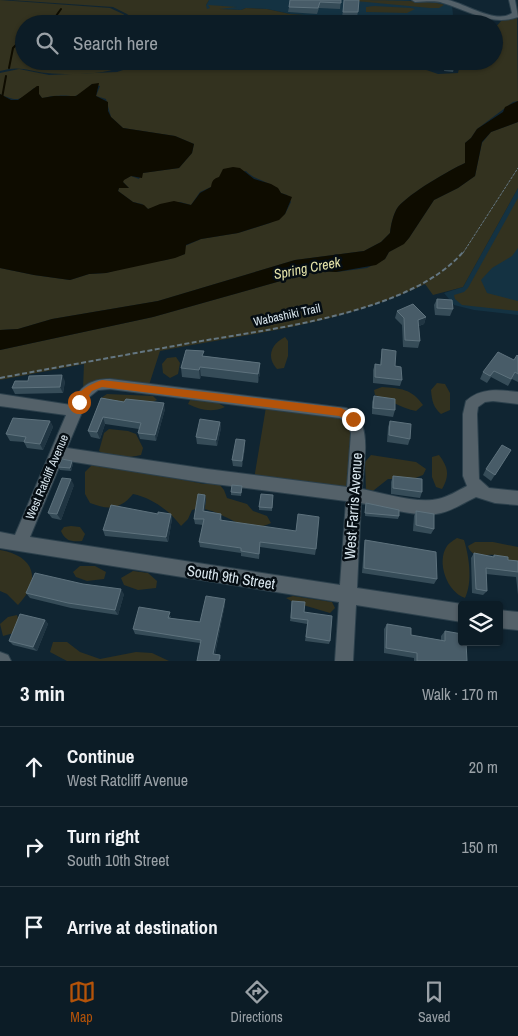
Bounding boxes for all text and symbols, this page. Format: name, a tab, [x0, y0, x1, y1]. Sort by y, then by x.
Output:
search box	[15, 15, 503, 70]
icon: search	[33, 29, 61, 57]
text: Search here	[73, 30, 158, 56]
water label: Spring Creek	[272, 252, 343, 283]
street label: Wabashiki Trail	[252, 300, 322, 330]
route start	[68, 391, 91, 414]
route end	[342, 408, 365, 431]
street label: West Ratcliff Avenue	[22, 432, 72, 522]
street label: West Farris Avenue	[339, 452, 367, 560]
street label: South 9th Street	[185, 560, 277, 594]
map controls	[458, 601, 503, 646]
button: layers	[458, 601, 503, 646]
text: 3 min	[20, 679, 65, 708]
text: Walk · 170 m	[422, 683, 498, 705]
text: Continue	[67, 743, 135, 769]
icon: ahead	[20, 753, 48, 781]
text: 20 m	[469, 756, 498, 778]
text: West Ratcliff Avenue	[67, 769, 188, 791]
text: Turn right	[67, 823, 139, 849]
icon: right	[20, 833, 48, 861]
text: 150 m	[462, 836, 498, 858]
text: South 10th Street	[67, 849, 169, 871]
icon: arrive	[20, 913, 48, 941]
text: Arrive at destination	[67, 914, 218, 940]
tab: Map	[68, 978, 96, 1026]
tab: Directions	[231, 978, 283, 1026]
tab: Saved	[418, 978, 450, 1026]

